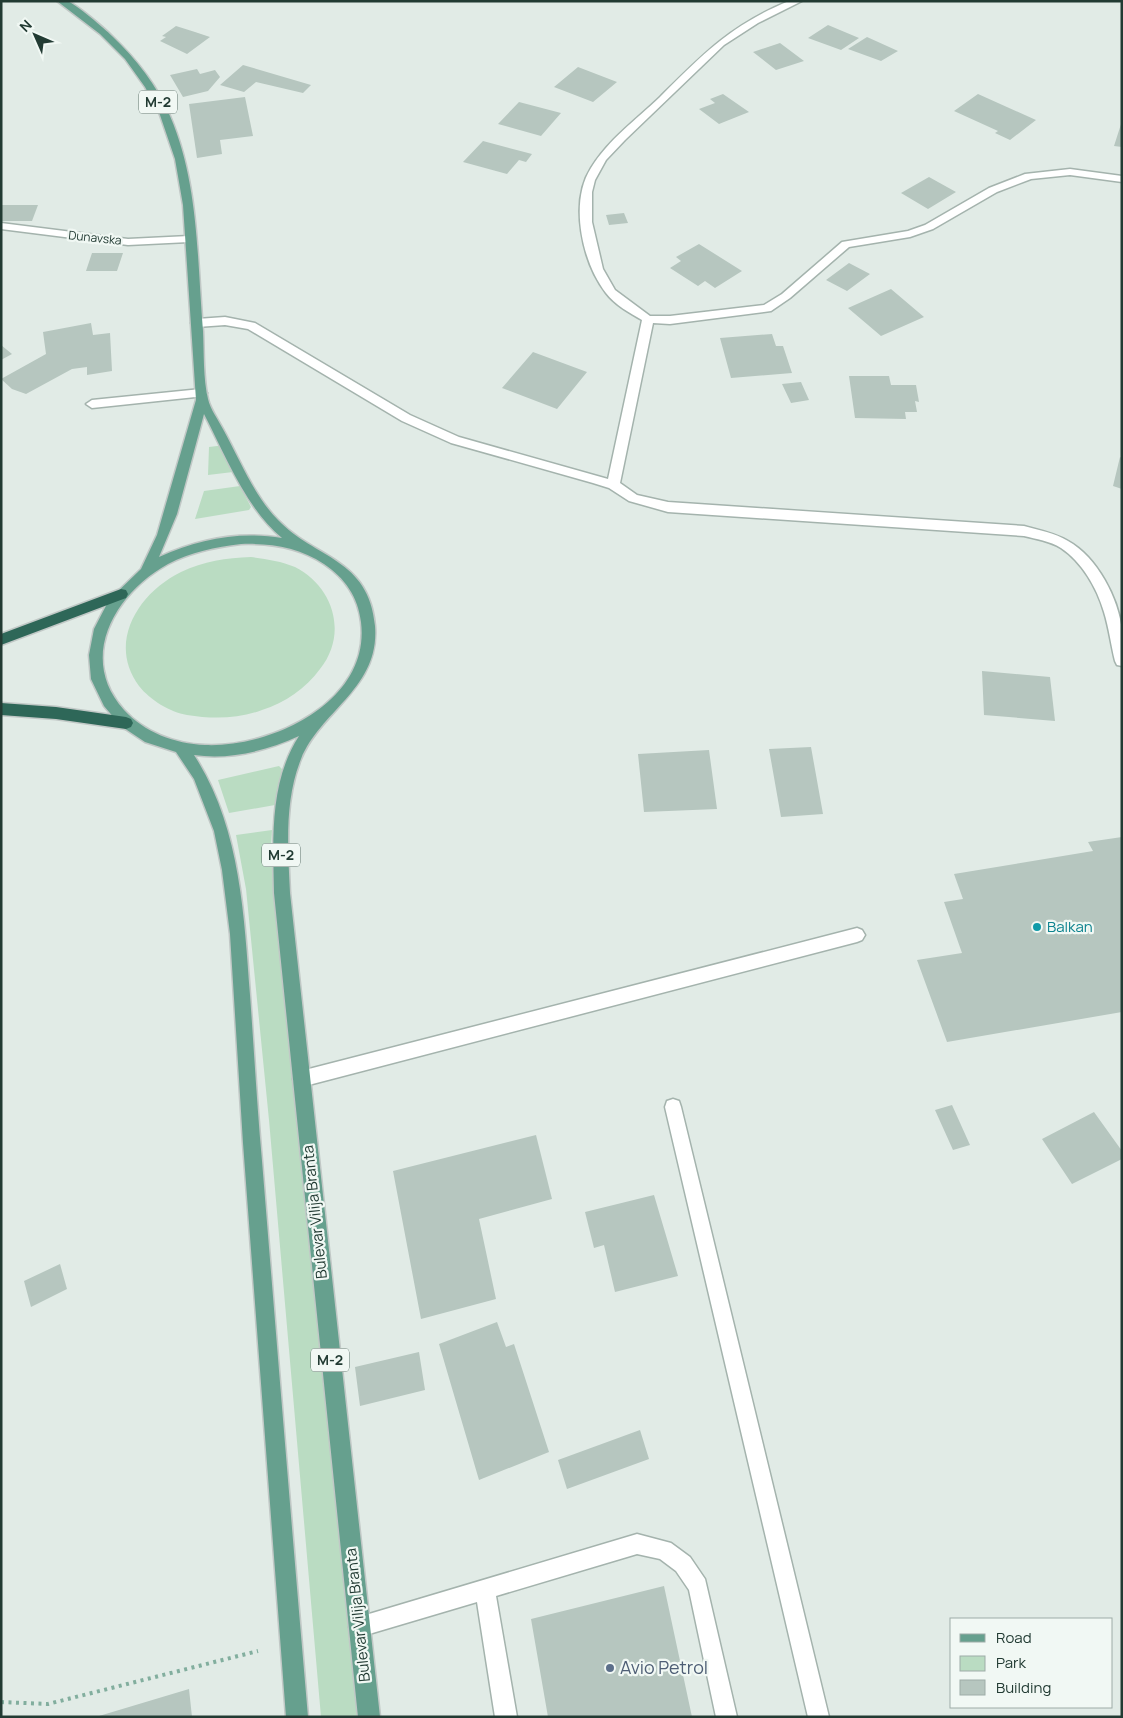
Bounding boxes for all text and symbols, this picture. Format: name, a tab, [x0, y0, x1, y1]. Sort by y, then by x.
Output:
north arrow	[10, 10, 60, 60]
text: N	[15, 15, 36, 36]
road number: M-2	[139, 90, 177, 114]
street label: Dunavska	[68, 226, 123, 249]
road number: M-2	[262, 844, 300, 866]
place label: Balkan	[1047, 916, 1093, 937]
marker: Balkan	[1031, 921, 1043, 933]
street label: Bulevar Vilija Branta	[297, 1144, 332, 1280]
road number: M-2	[311, 1348, 349, 1372]
street label: Bulevar Vilija Branta	[340, 1547, 375, 1683]
legend	[950, 1618, 1113, 1708]
text: Road	[996, 1627, 1032, 1648]
text: Park	[996, 1652, 1026, 1673]
place label: Avio Petrol	[620, 1655, 708, 1679]
marker: Avio Petrol	[604, 1662, 616, 1674]
text: Building	[996, 1677, 1051, 1698]

